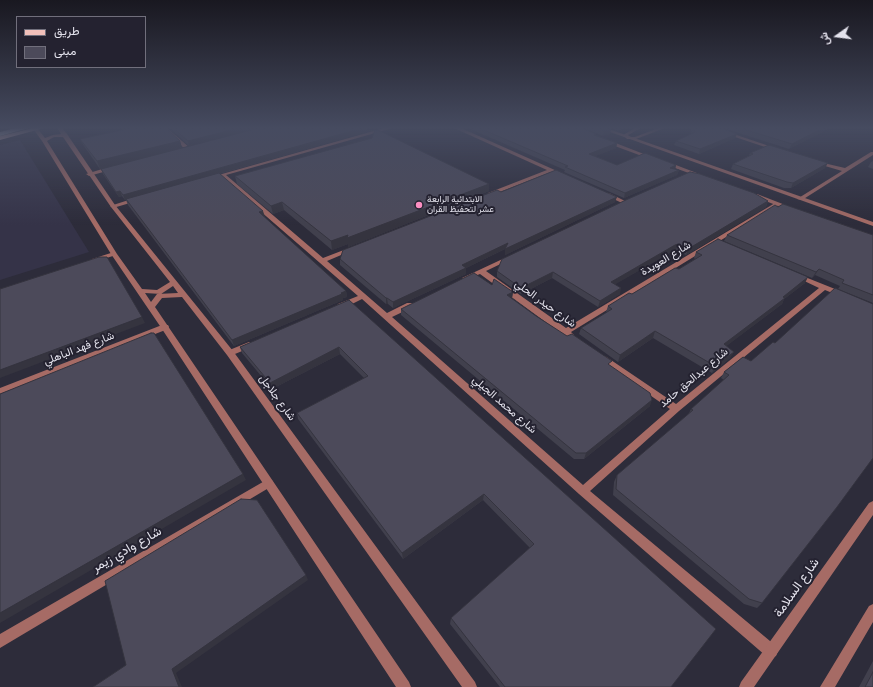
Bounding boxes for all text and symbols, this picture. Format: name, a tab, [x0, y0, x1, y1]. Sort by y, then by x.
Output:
legend	[16, 16, 146, 68]
north arrow	[817, 16, 857, 56]
text: طريق	[54, 24, 79, 38]
text: ش	[817, 31, 833, 47]
text: مبنى	[54, 44, 76, 58]
place label: الابتدائية الرابعة عشر لتحفيظ القران	[427, 195, 494, 216]
marker: الابتدائية الرابعة عشر لتحفيظ القران	[414, 200, 424, 210]
street label: شارع العويدة	[639, 239, 693, 279]
street label: شارع حيدر الحلي	[512, 277, 578, 331]
street label: شارع فهد الباهلي	[42, 329, 116, 369]
street label: شارع عبدالحق حامد	[657, 345, 731, 411]
street label: شارع جلاجل	[256, 372, 298, 424]
street label: شارع محمد الجيلي	[469, 373, 539, 437]
street label: شارع وادي زيمر	[89, 524, 165, 576]
street label: شارع السلامة	[771, 555, 823, 621]

